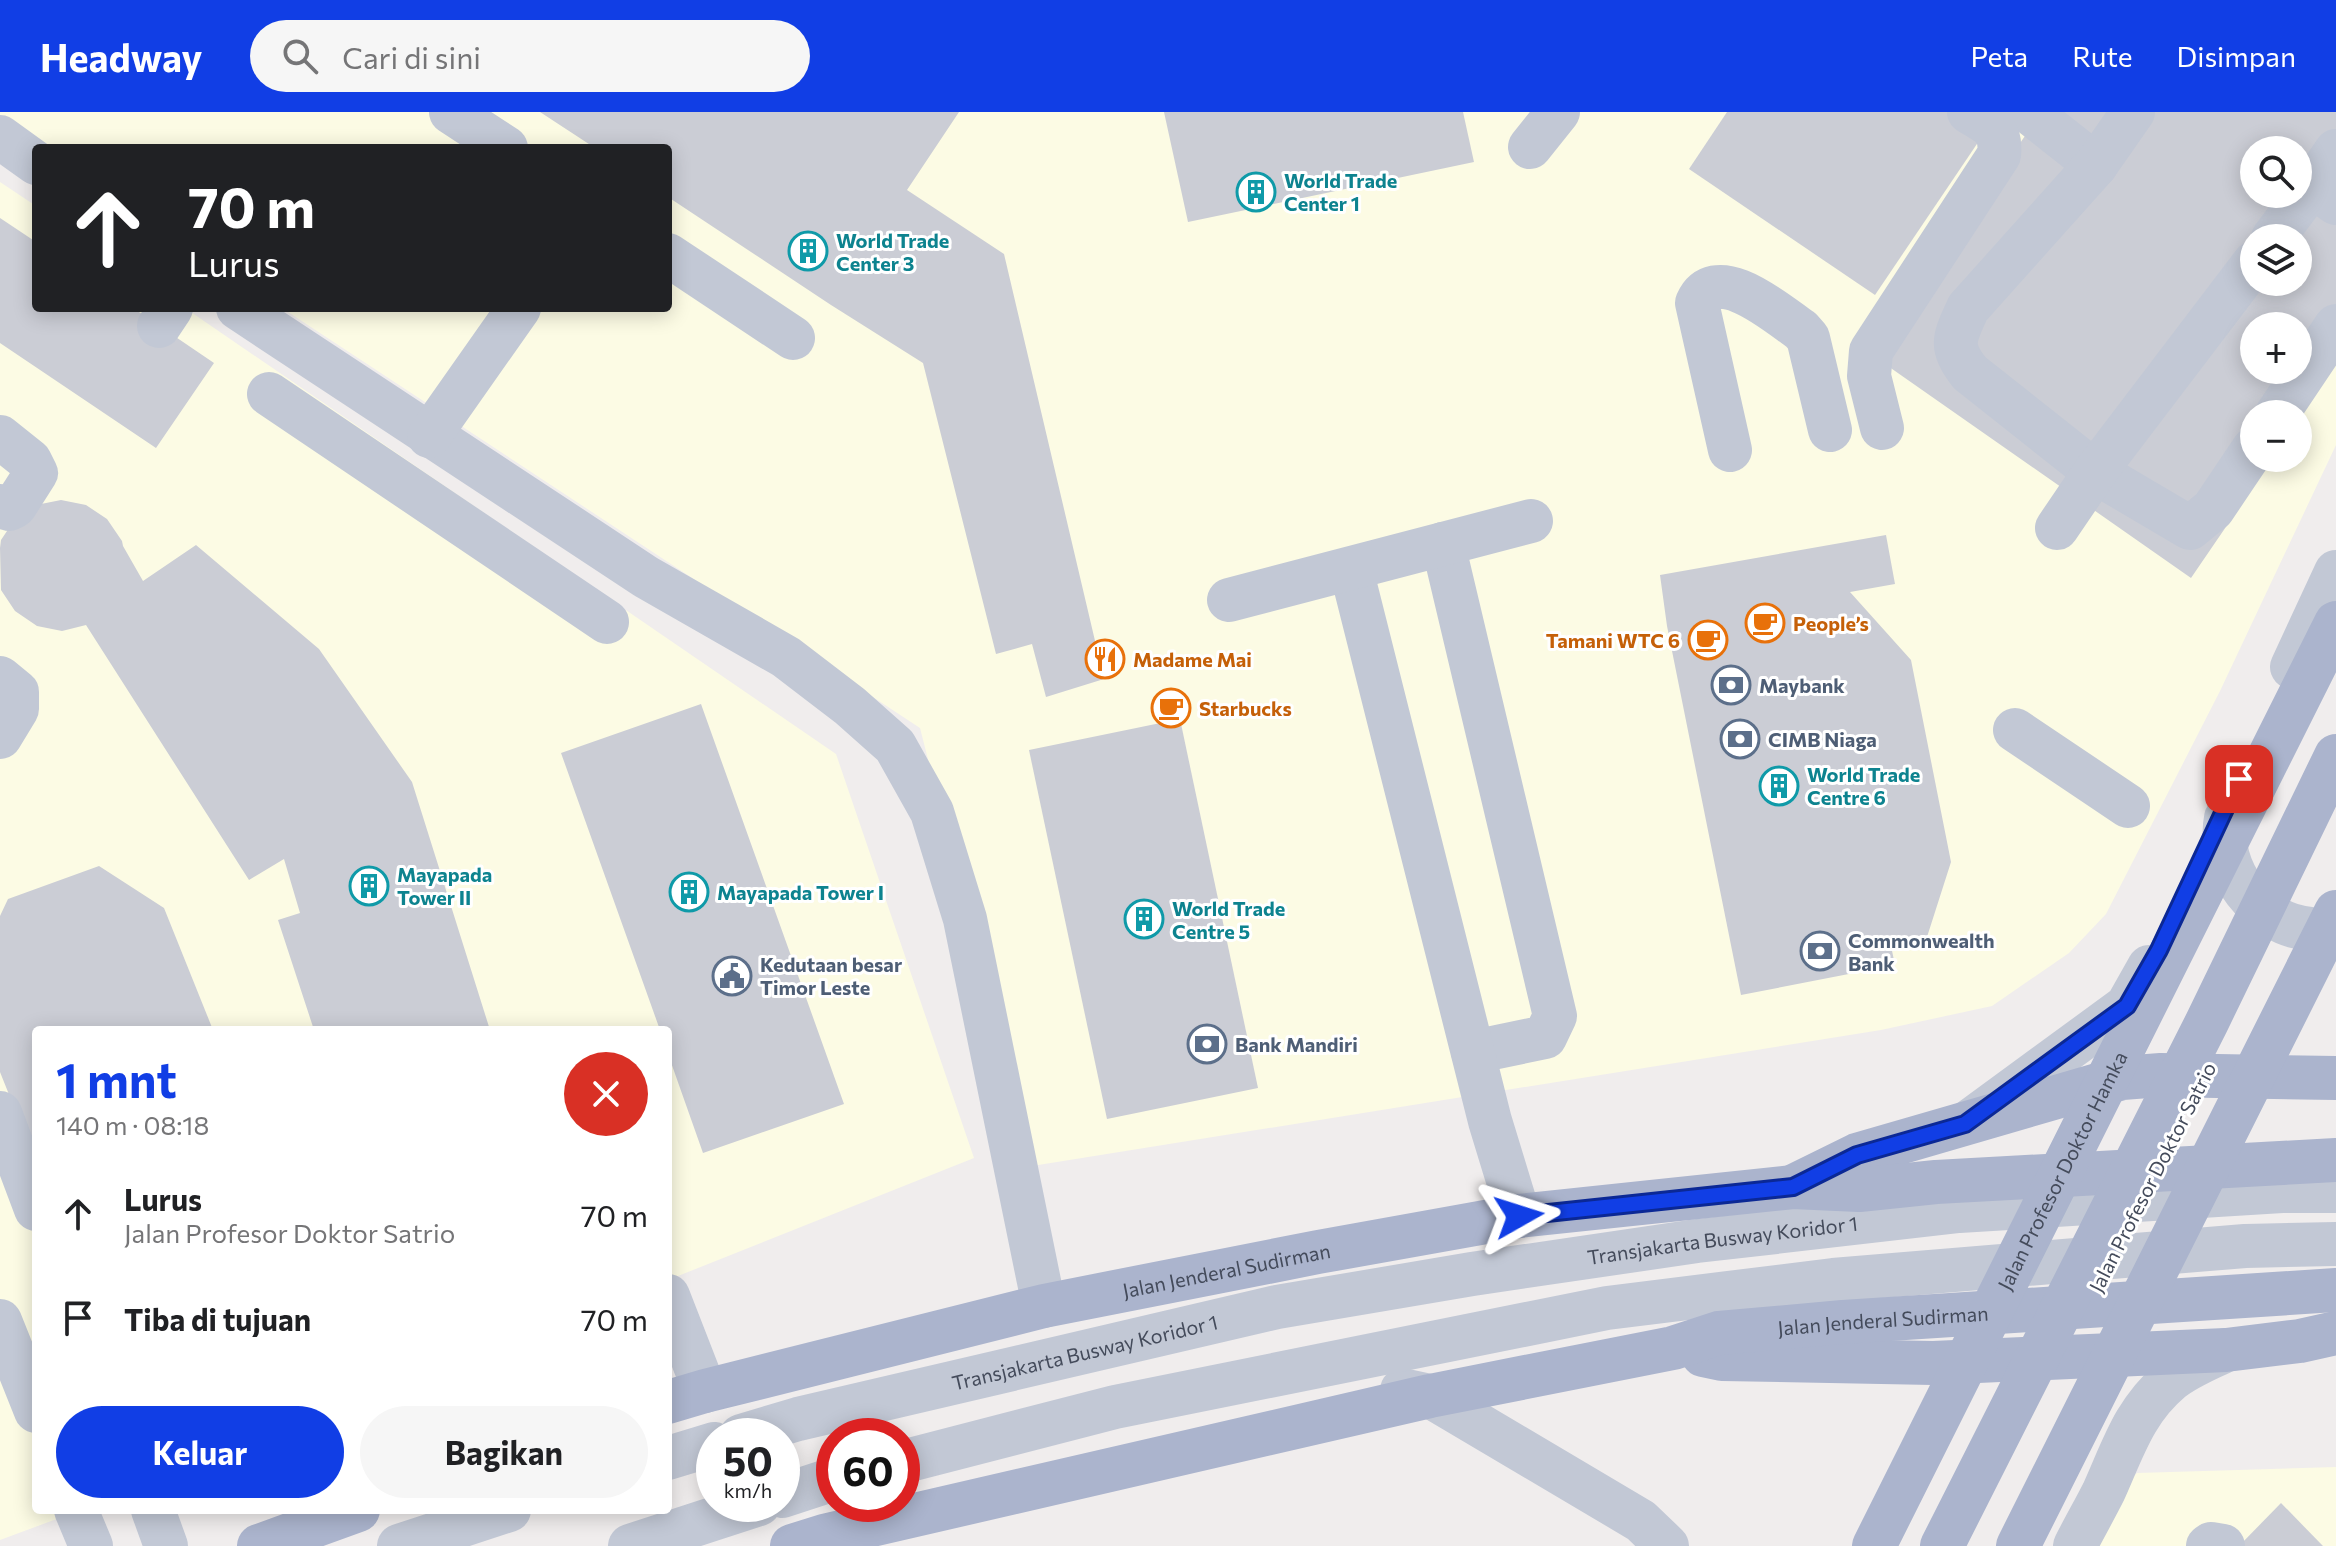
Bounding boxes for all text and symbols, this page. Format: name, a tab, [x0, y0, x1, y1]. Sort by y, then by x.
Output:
search box	[250, 20, 810, 92]
text: Headway	[40, 33, 202, 80]
icon: search	[278, 34, 322, 78]
text: Cari di sini	[342, 38, 481, 75]
text: Peta	[1970, 39, 2028, 73]
text: Rute	[2072, 39, 2133, 73]
text: Disimpan	[2177, 39, 2296, 73]
map controls	[2240, 136, 2312, 472]
button: search	[2240, 136, 2312, 208]
place label: World Trade Center 1	[1284, 168, 1397, 215]
text: 70 m	[188, 171, 315, 240]
building icon: World Trade Center 1	[1235, 171, 1277, 213]
icon: ahead	[56, 176, 160, 280]
button: layers	[2240, 224, 2312, 296]
place label: World Trade Center 3	[836, 228, 949, 275]
building icon: World Trade Center 3	[787, 230, 829, 272]
text: Lurus	[188, 240, 280, 284]
button: +	[2240, 312, 2312, 384]
button: −	[2240, 400, 2312, 472]
cafe icon: People’s	[1744, 602, 1786, 644]
place label: People’s	[1793, 611, 1869, 635]
cafe icon: Tamani WTC 6	[1687, 619, 1729, 661]
place label: Tamani WTC 6	[1546, 628, 1680, 652]
restaurant icon: Madame Mai	[1084, 638, 1126, 680]
place label: Madame Mai	[1133, 647, 1252, 671]
bank icon: Maybank	[1710, 664, 1752, 706]
place label: Maybank	[1759, 673, 1845, 697]
cafe icon: Starbucks	[1150, 687, 1192, 729]
place label: Starbucks	[1199, 696, 1292, 720]
bank icon: CIMB Niaga	[1719, 718, 1761, 760]
place label: CIMB Niaga	[1768, 727, 1877, 751]
pin	[2205, 745, 2273, 813]
icon: arrive	[2217, 757, 2261, 801]
place label: World Trade Centre 6	[1807, 762, 1920, 809]
building icon: World Trade Centre 6	[1758, 765, 1800, 807]
place label: Mayapada Tower II	[397, 862, 492, 909]
building icon: Mayapada Tower II	[348, 865, 390, 907]
building icon: Mayapada Tower I	[668, 871, 710, 913]
place label: Mayapada Tower I	[717, 880, 884, 904]
place label: World Trade Centre 5	[1172, 896, 1285, 943]
building icon: World Trade Centre 5	[1123, 898, 1165, 940]
place label: Commonwealth Bank	[1848, 928, 1995, 975]
bank icon: Commonwealth Bank	[1799, 930, 1841, 972]
place label: Kedutaan besar Timor Leste	[760, 952, 902, 999]
public building icon: Kedutaan besar Timor Leste	[711, 955, 753, 997]
bank icon: Bank Mandiri	[1186, 1023, 1228, 1065]
place label: Bank Mandiri	[1235, 1032, 1358, 1056]
street label: Jalan Profesor Doktor Hamka	[1992, 1047, 2132, 1294]
text: 1 mnt	[56, 1049, 177, 1108]
button: close	[564, 1052, 648, 1136]
street label: Jalan Profesor Doktor Satrio	[2083, 1058, 2221, 1296]
text: 140 m · 08:18	[56, 1109, 209, 1140]
position arrow	[1477, 1174, 1561, 1258]
text: Lurus	[124, 1180, 202, 1217]
icon: ahead	[56, 1192, 100, 1236]
text: 70 m	[581, 1196, 648, 1233]
street label: Transjakarta Busway Koridor 1	[1586, 1211, 1859, 1269]
text: Jalan Profesor Doktor Satrio	[124, 1217, 455, 1248]
street label: Jalan Jenderal Sudirman	[1120, 1238, 1332, 1302]
icon: arrive	[56, 1296, 100, 1340]
text: Tiba di tujuan	[124, 1300, 311, 1337]
text: 70 m	[581, 1300, 648, 1337]
street label: Jalan Jenderal Sudirman	[1776, 1301, 1989, 1340]
street label: Transjakarta Busway Koridor 1	[949, 1309, 1220, 1395]
button: Keluar	[56, 1406, 344, 1498]
button: Bagikan	[360, 1406, 648, 1498]
speed limit sign: 60	[816, 1418, 920, 1522]
text: 50	[723, 1435, 773, 1484]
text: km/h	[724, 1478, 772, 1502]

